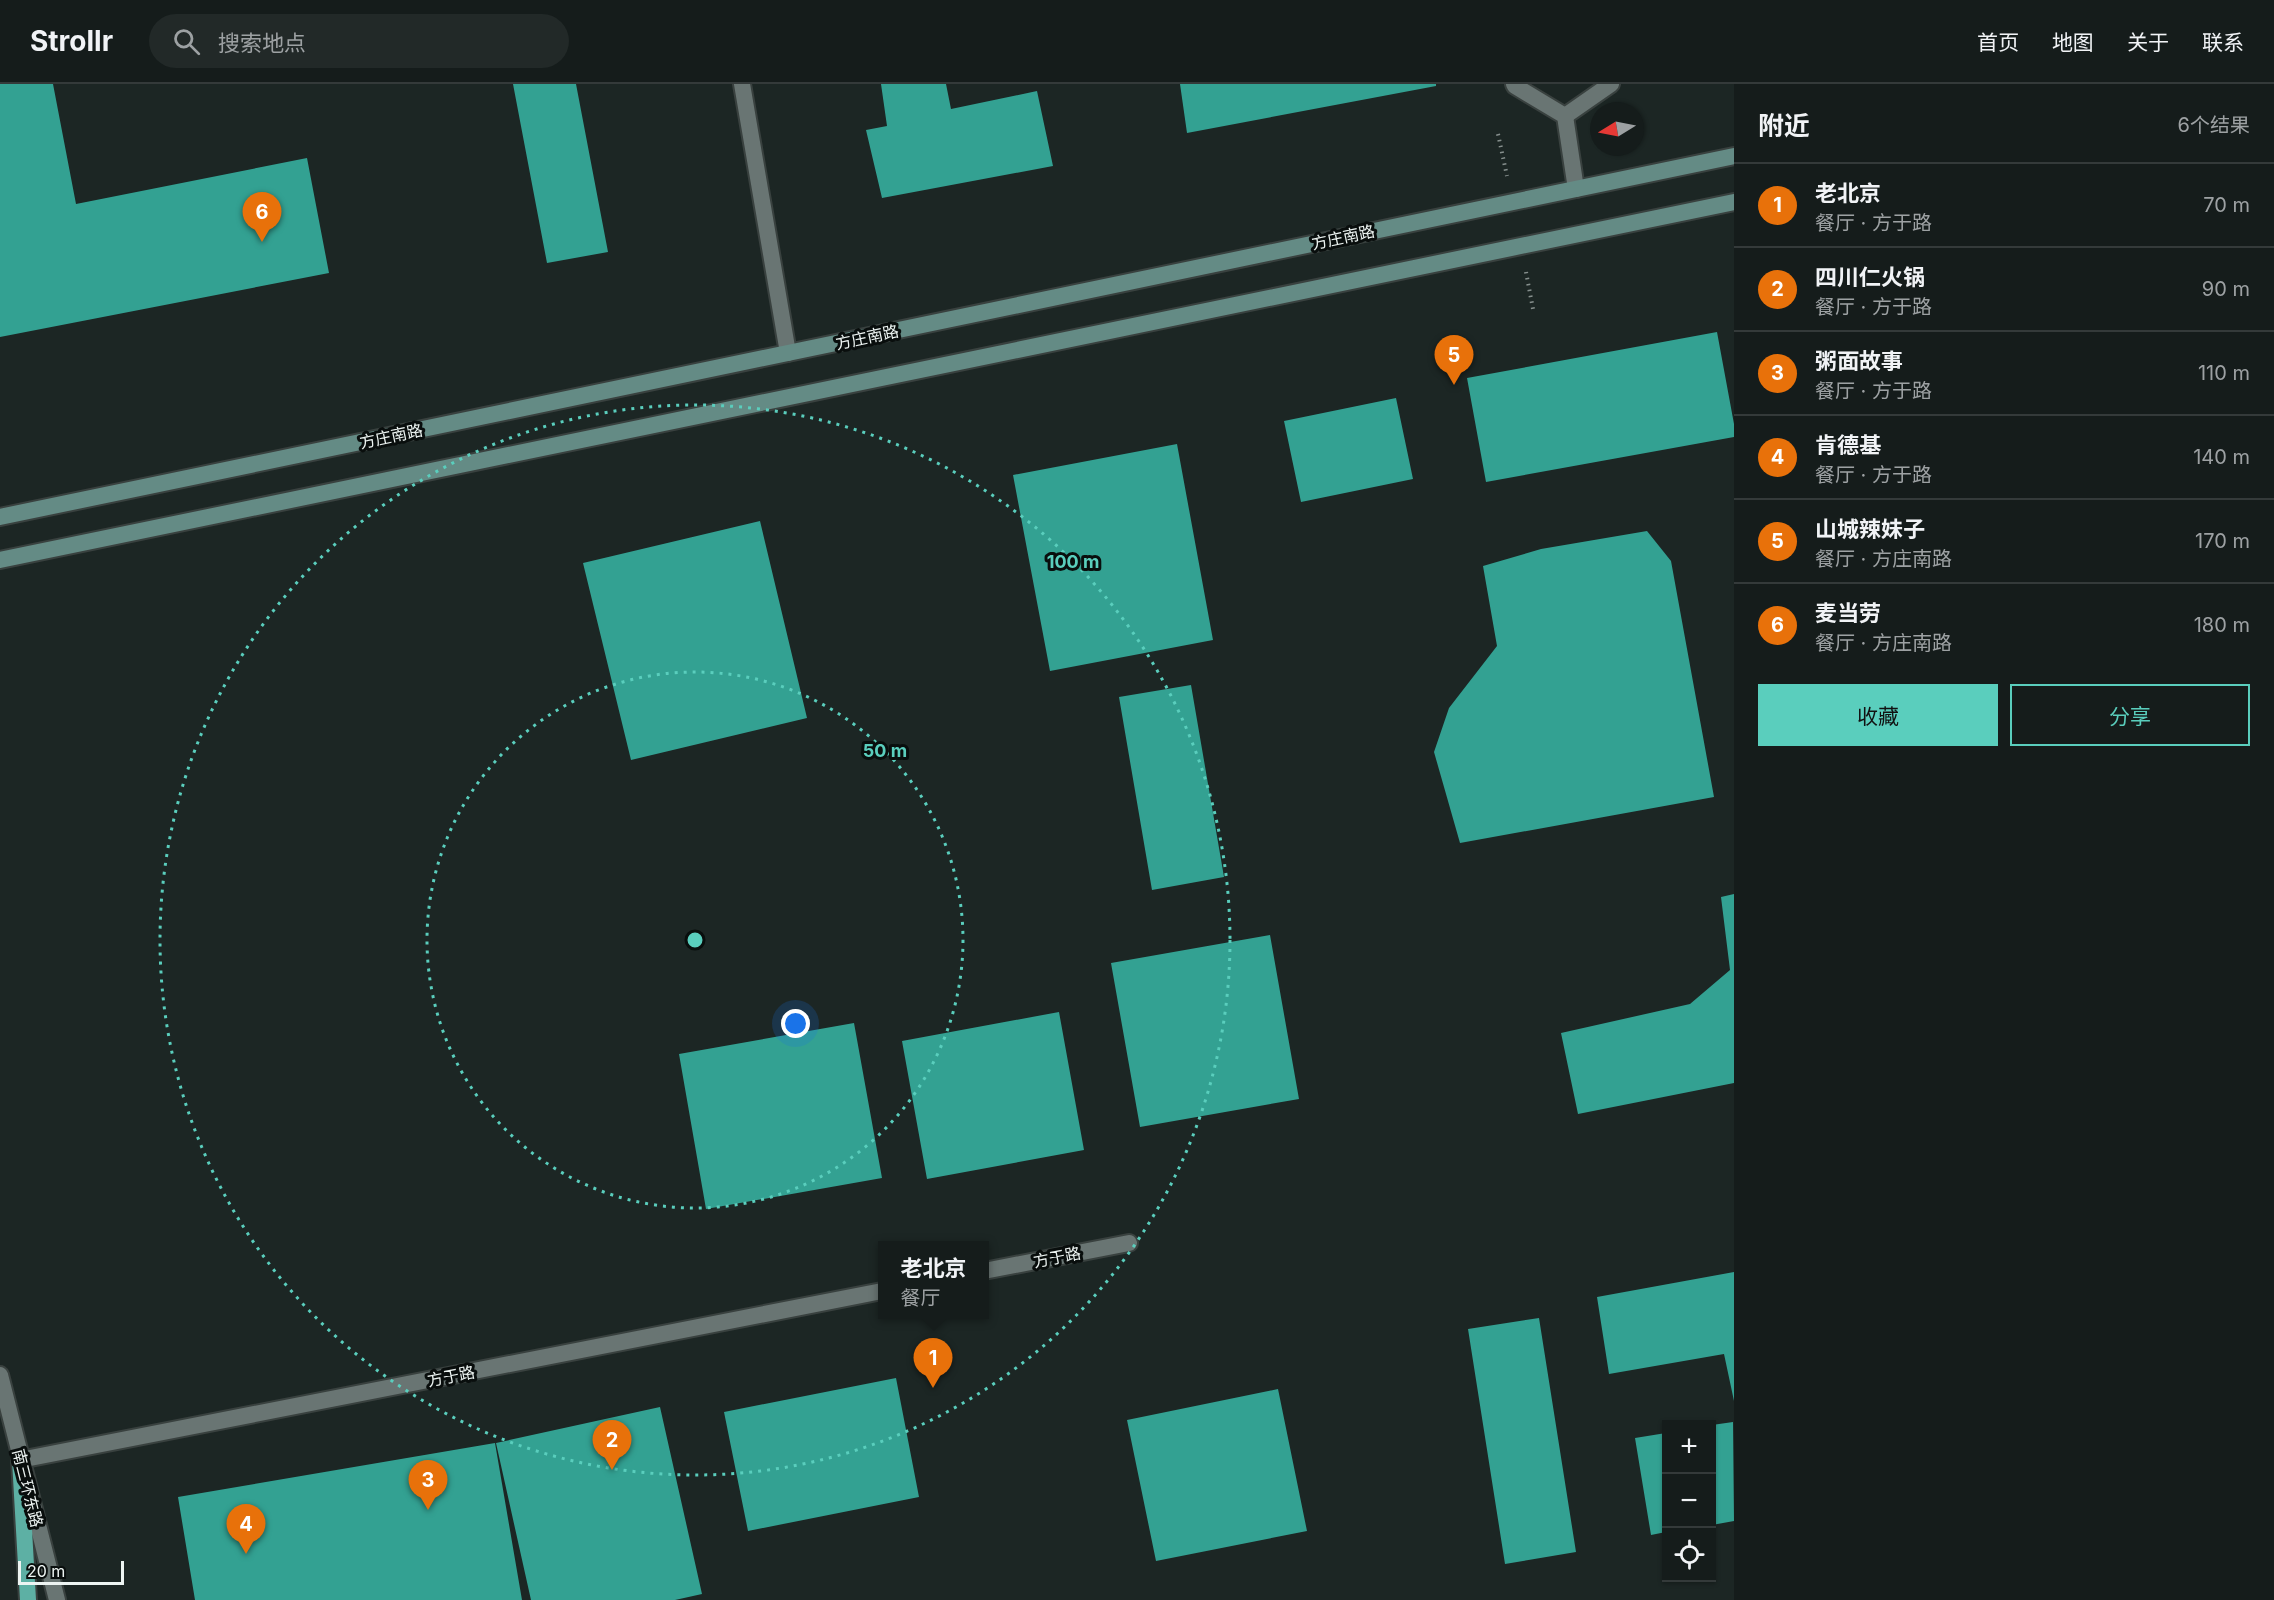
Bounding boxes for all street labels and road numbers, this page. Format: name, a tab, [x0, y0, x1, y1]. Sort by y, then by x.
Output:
street label: 方庄南路	[1310, 221, 1376, 253]
street label: 方庄南路	[834, 321, 900, 353]
street label: 方庄南路	[358, 420, 424, 452]
street label: 方于路	[1032, 1243, 1082, 1271]
street label: 方于路	[426, 1362, 476, 1390]
street label: 南三环东路	[9, 1447, 47, 1529]

